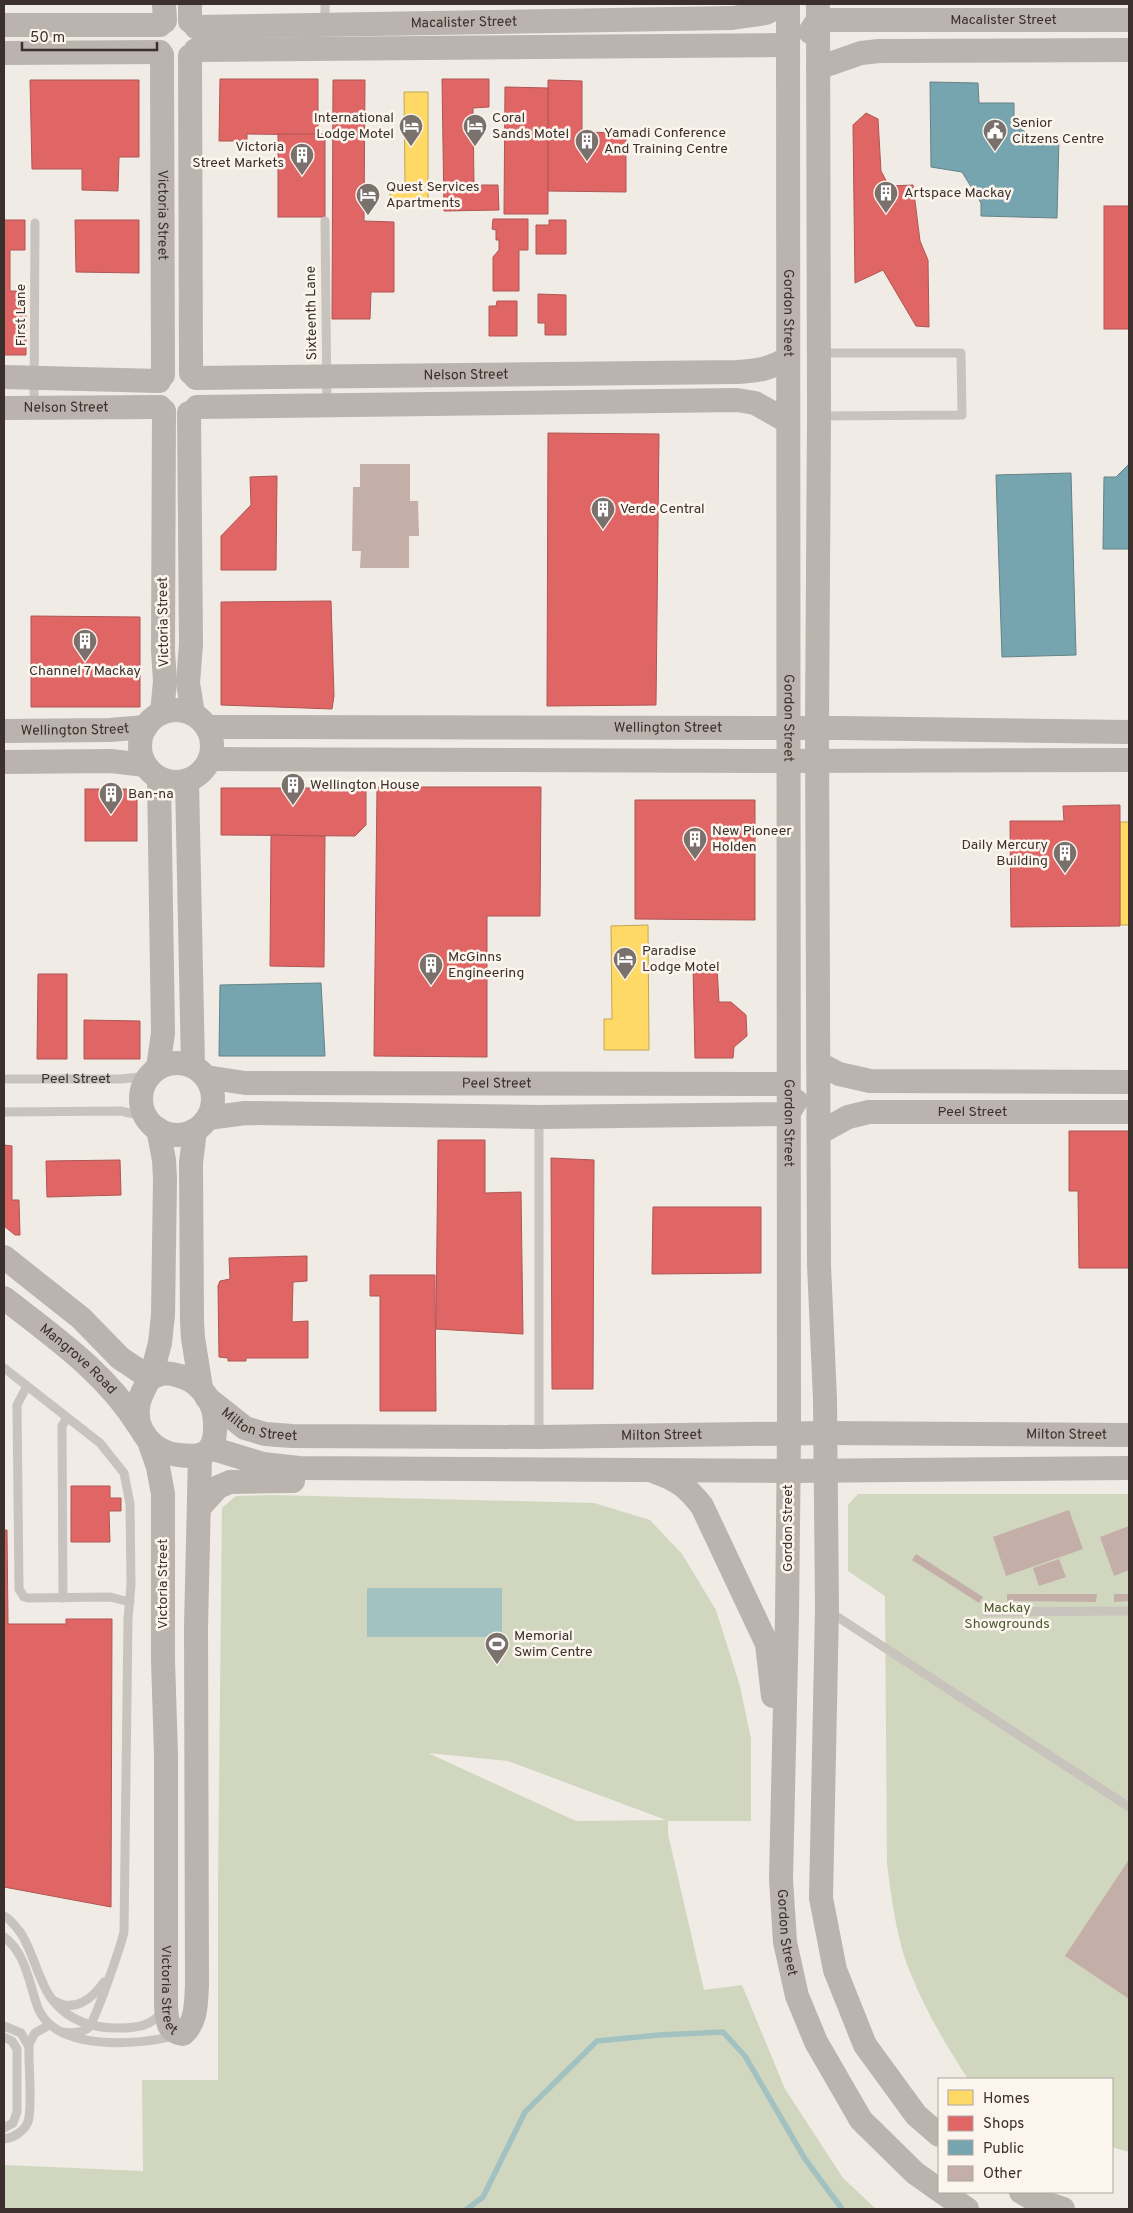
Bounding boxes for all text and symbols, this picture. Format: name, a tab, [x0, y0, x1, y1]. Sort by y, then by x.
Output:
street label: Macalister Street	[950, 12, 1057, 29]
street label: Macalister Street	[411, 13, 517, 32]
scale bar	[22, 20, 158, 52]
text: 50 m	[30, 29, 65, 48]
place label: International Lodge Motel	[314, 110, 394, 143]
place label: Coral Sands Motel	[492, 110, 569, 143]
hotel icon: International Lodge Motel	[398, 113, 424, 147]
hotel icon: Coral Sands Motel	[462, 113, 488, 147]
place label: Senior Citzens Centre	[1012, 115, 1104, 148]
public building icon: Senior Citzens Centre	[982, 118, 1008, 152]
place label: Yamadi Conference And Training Centre	[604, 125, 728, 158]
building icon: Yamadi Conference And Training Centre	[574, 128, 600, 162]
place label: Victoria Street Markets	[192, 139, 284, 172]
building icon: Victoria Street Markets	[289, 142, 315, 176]
street label: Victoria Street	[154, 170, 171, 260]
place label: Quest Services Apartments	[386, 179, 480, 212]
building icon: Artspace Mackay	[873, 180, 899, 214]
hotel icon: Quest Services Apartments	[355, 182, 381, 216]
place label: Artspace Mackay	[904, 185, 1012, 202]
street label: Sixteenth Lane	[303, 266, 321, 360]
street label: Gordon Street	[780, 269, 797, 357]
street label: First Lane	[13, 284, 30, 346]
street label: Nelson Street	[423, 366, 509, 384]
street label: Nelson Street	[23, 399, 109, 416]
building icon: Verde Central	[590, 496, 616, 530]
place label: Verde Central	[620, 501, 705, 518]
street label: Victoria Street	[155, 577, 173, 667]
building icon: Channel 7 Mackay	[72, 628, 98, 662]
place label: Channel 7 Mackay	[29, 663, 141, 680]
street label: Gordon Street	[780, 674, 797, 762]
street label: Wellington Street	[614, 719, 722, 736]
street label: Wellington Street	[21, 720, 130, 739]
building icon: Wellington House	[280, 772, 306, 806]
place label: Wellington House	[310, 777, 419, 794]
building icon: Ban-na	[98, 781, 124, 815]
place label: Ban-na	[128, 786, 174, 803]
place label: New Pioneer Holden	[712, 823, 792, 856]
building icon: New Pioneer Holden	[682, 826, 708, 860]
place label: Daily Mercury Building	[962, 837, 1048, 870]
building icon: Daily Mercury Building	[1052, 840, 1078, 874]
place label: Paradise Lodge Motel	[642, 943, 720, 976]
hotel icon: Paradise Lodge Motel	[612, 946, 638, 980]
place label: McGinns Engineering	[448, 949, 524, 982]
building icon: McGinns Engineering	[418, 952, 444, 986]
street label: Peel Street	[41, 1071, 111, 1088]
street label: Peel Street	[462, 1075, 531, 1092]
street label: Gordon Street	[780, 1079, 797, 1167]
street label: Peel Street	[937, 1104, 1007, 1121]
street label: Mangrove Road	[36, 1320, 120, 1398]
street label: Milton Street	[218, 1404, 297, 1445]
street label: Milton Street	[621, 1426, 702, 1444]
street label: Milton Street	[1026, 1426, 1107, 1443]
street label: Gordon Street	[780, 1484, 797, 1572]
street label: Victoria Street	[155, 1539, 172, 1629]
park label: Mackay Showgrounds	[964, 1600, 1050, 1633]
place label: Memorial Swim Centre	[514, 1628, 592, 1661]
sports icon: Memorial Swim Centre	[484, 1631, 510, 1665]
street label: Gordon Street	[773, 1888, 801, 1978]
street label: Victoria Street	[157, 1945, 181, 2039]
legend	[938, 2078, 1113, 2193]
text: Homes	[983, 2090, 1030, 2109]
text: Shops	[983, 2115, 1024, 2134]
text: Public	[983, 2140, 1024, 2159]
text: Other	[983, 2165, 1022, 2184]

